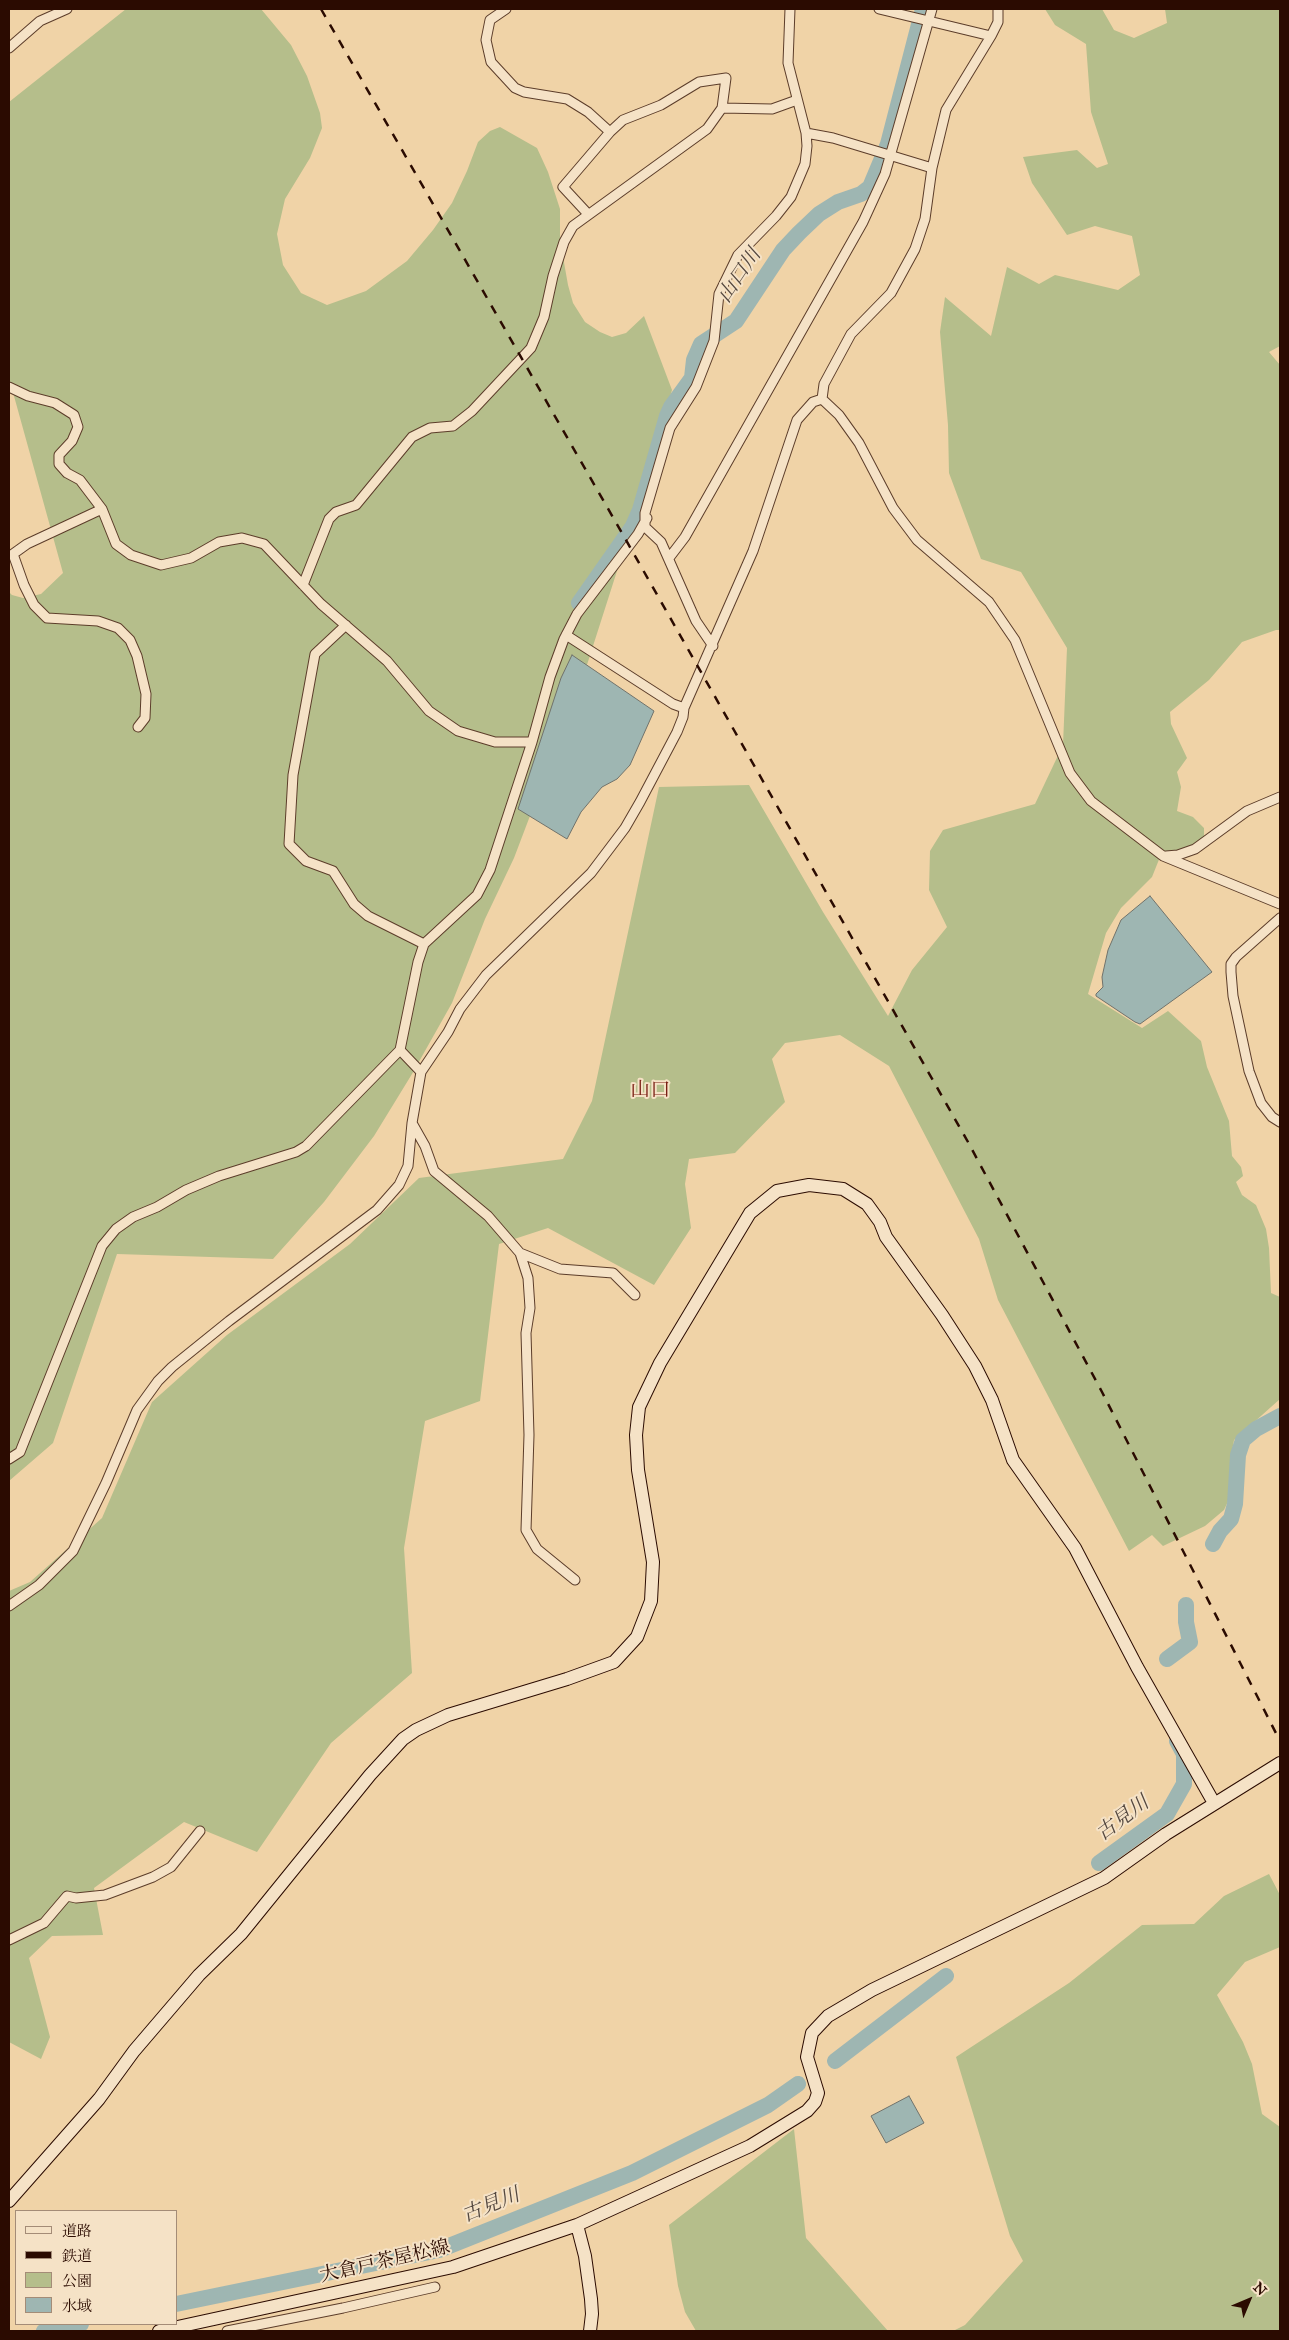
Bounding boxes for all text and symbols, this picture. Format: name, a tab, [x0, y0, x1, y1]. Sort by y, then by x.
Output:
water label: 山口川	[713, 244, 767, 308]
district label: 山口	[630, 1079, 670, 1103]
water label: 古見川	[1092, 1791, 1154, 1847]
water label: 古見川	[459, 2184, 523, 2228]
legend	[15, 2210, 178, 2325]
text: 道路	[62, 2222, 92, 2240]
street label: 大倉戸茶屋松線	[318, 2236, 452, 2288]
text: 鉄道	[62, 2247, 92, 2265]
text: 公園	[62, 2272, 92, 2290]
north arrow	[1224, 2275, 1274, 2325]
text: N	[1250, 2279, 1270, 2299]
text: 水域	[62, 2297, 92, 2315]

